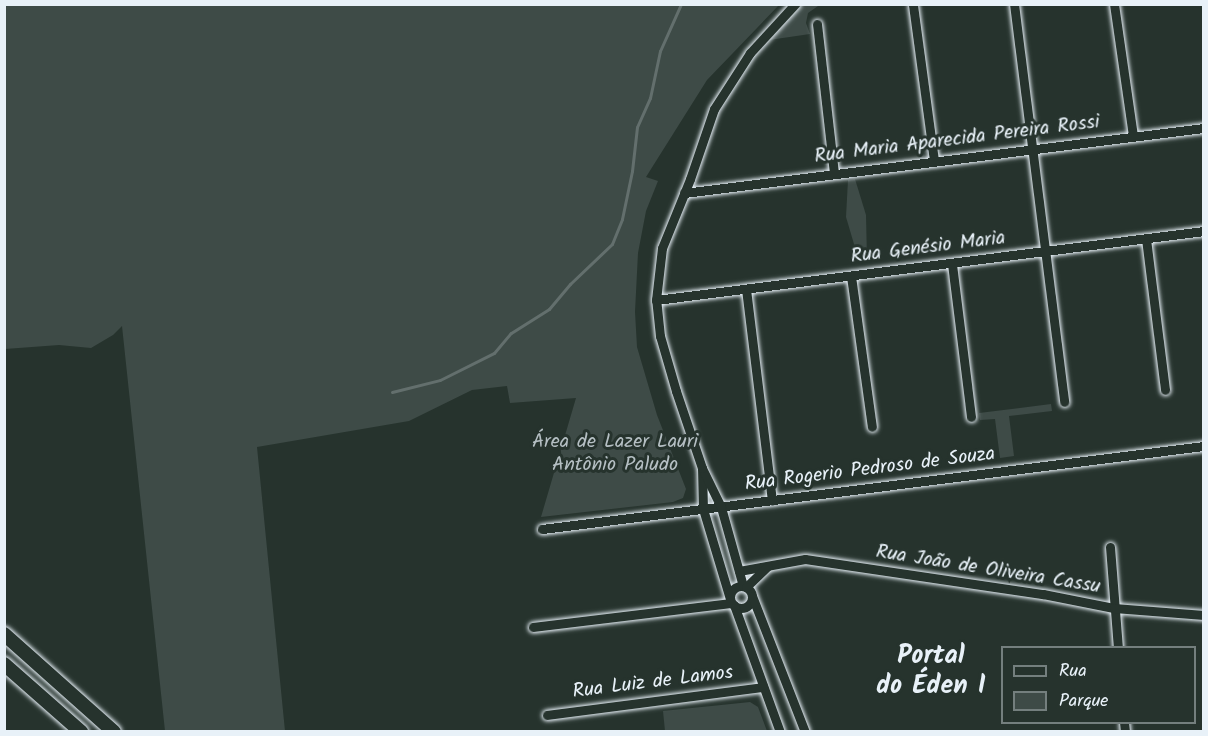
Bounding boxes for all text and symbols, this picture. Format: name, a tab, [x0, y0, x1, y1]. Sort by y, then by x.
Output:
street label: Rua Maria Aparecida Pereira Rossi	[813, 111, 1101, 169]
street label: Rua Genésio Maria	[849, 227, 1007, 269]
park label: Área de Lazer Lauri Antônio Paludo	[532, 431, 698, 478]
street label: Rua Rogerio Pedroso de Souza	[743, 443, 997, 497]
street label: Rua João de Oliveira Cassu	[874, 540, 1102, 600]
district label: Portal do Éden I	[876, 641, 986, 702]
legend	[1001, 646, 1196, 724]
text: Rua	[1059, 657, 1087, 686]
street label: Rua Luiz de Lamos	[571, 661, 735, 705]
text: Parque	[1059, 687, 1108, 716]

